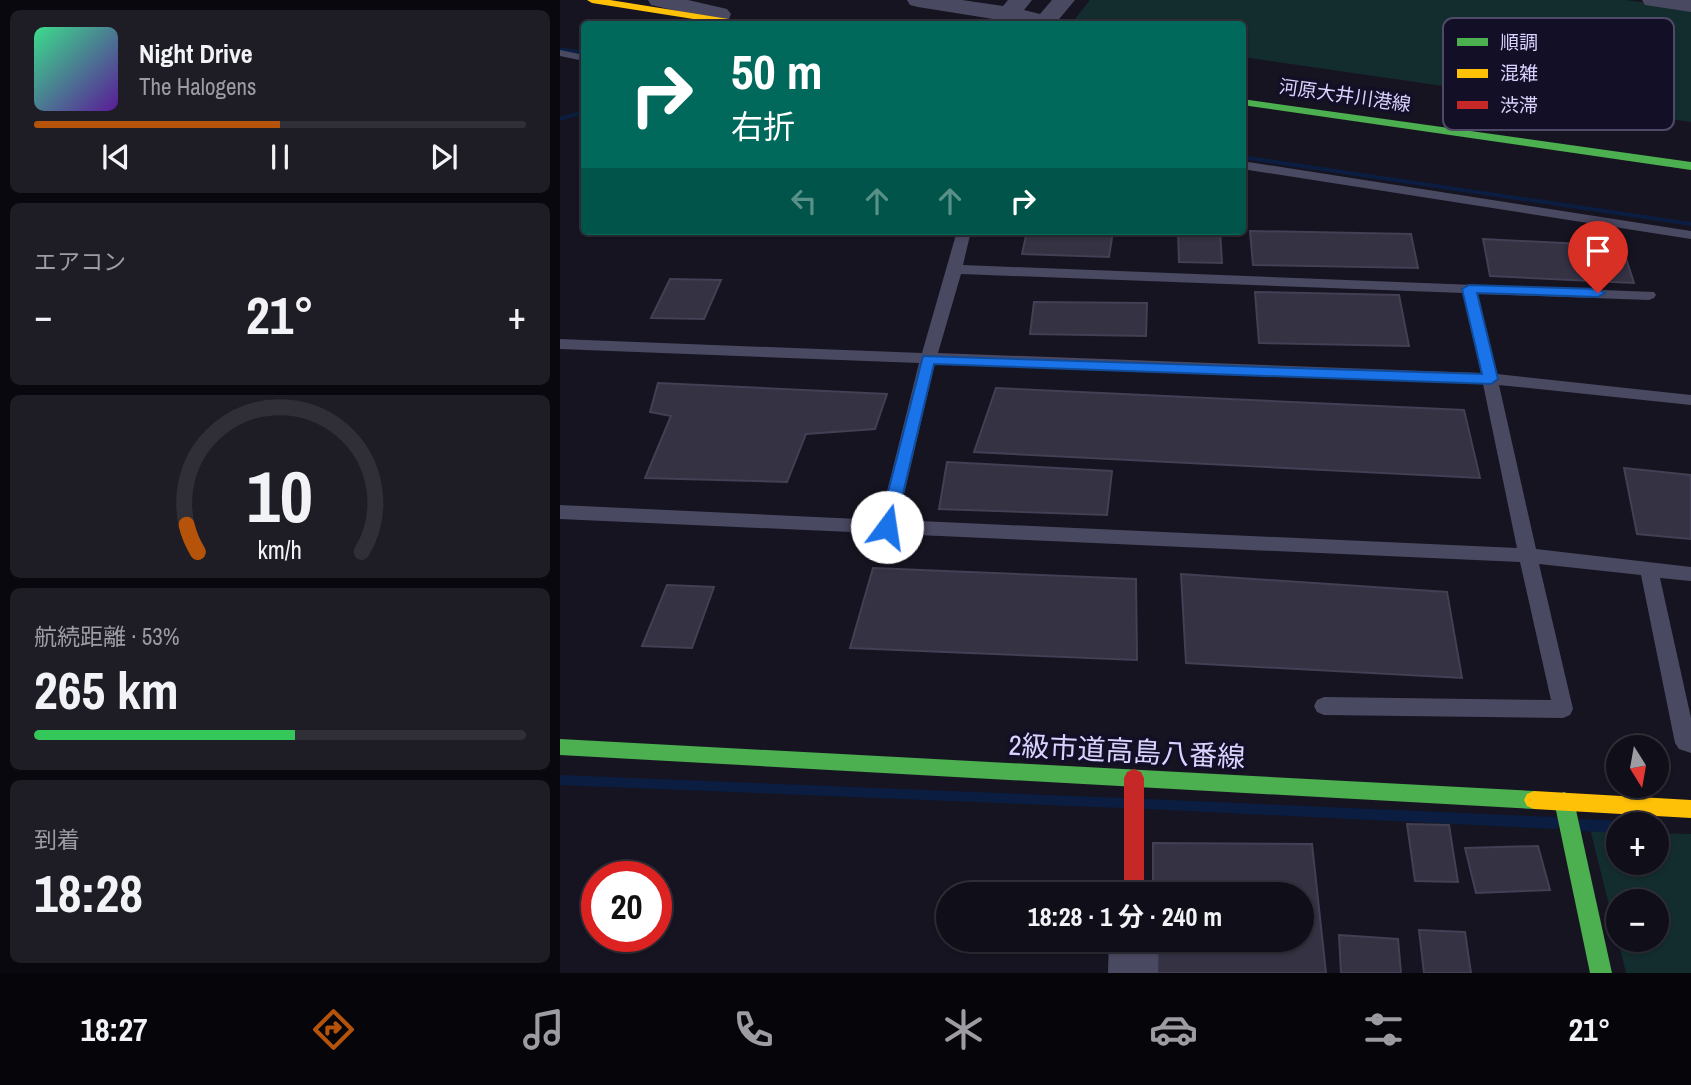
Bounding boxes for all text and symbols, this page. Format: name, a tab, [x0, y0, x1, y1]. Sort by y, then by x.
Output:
legend	[1443, 18, 1674, 130]
text: 順調	[1500, 29, 1538, 55]
text: Night Drive	[139, 36, 253, 71]
text: 50 m	[731, 38, 823, 104]
icon: right	[616, 49, 707, 140]
text: 混雑	[1500, 60, 1538, 86]
text: The Halogens	[139, 71, 256, 102]
street label: 河原大井川港線	[1277, 73, 1413, 117]
text: 渋滞	[1500, 92, 1538, 118]
text: 右折	[731, 105, 795, 148]
icon: previous	[97, 138, 135, 176]
icon: pause	[261, 138, 299, 176]
icon: next	[425, 138, 463, 176]
icon: left	[785, 182, 823, 220]
icon: ahead	[858, 182, 896, 220]
icon: ahead	[931, 182, 969, 220]
icon: right	[1004, 182, 1042, 220]
pin	[1568, 221, 1628, 293]
icon: arrive	[1579, 232, 1617, 270]
text: エアコン	[34, 246, 126, 277]
text: 21°	[246, 280, 314, 350]
text: −	[34, 290, 52, 341]
text: +	[508, 290, 526, 341]
text: 10	[247, 448, 313, 546]
position arrow	[850, 490, 924, 564]
text: km/h	[258, 533, 302, 567]
text: 航続距離 · 53%	[34, 621, 179, 652]
text: 265 km	[34, 655, 179, 725]
street label: 2級市道高島八番線	[1008, 726, 1246, 776]
north arrow	[1606, 735, 1670, 798]
map controls	[1606, 735, 1669, 952]
button: +	[1606, 812, 1669, 875]
text: 到着	[34, 824, 80, 855]
text: 18:28	[34, 858, 143, 928]
speed limit sign: 20	[581, 861, 672, 952]
button: −	[1606, 889, 1669, 952]
text: 18:28 · 1 分 · 240 m	[1028, 899, 1222, 934]
icon: directions	[309, 1005, 358, 1054]
icon: music	[519, 1005, 568, 1054]
icon: phone	[729, 1005, 778, 1054]
icon: climate	[939, 1005, 988, 1054]
icon: car	[1149, 1005, 1198, 1054]
icon: filters	[1359, 1005, 1408, 1054]
text: 18:27	[80, 1008, 148, 1051]
text: 21°	[1568, 1008, 1610, 1051]

